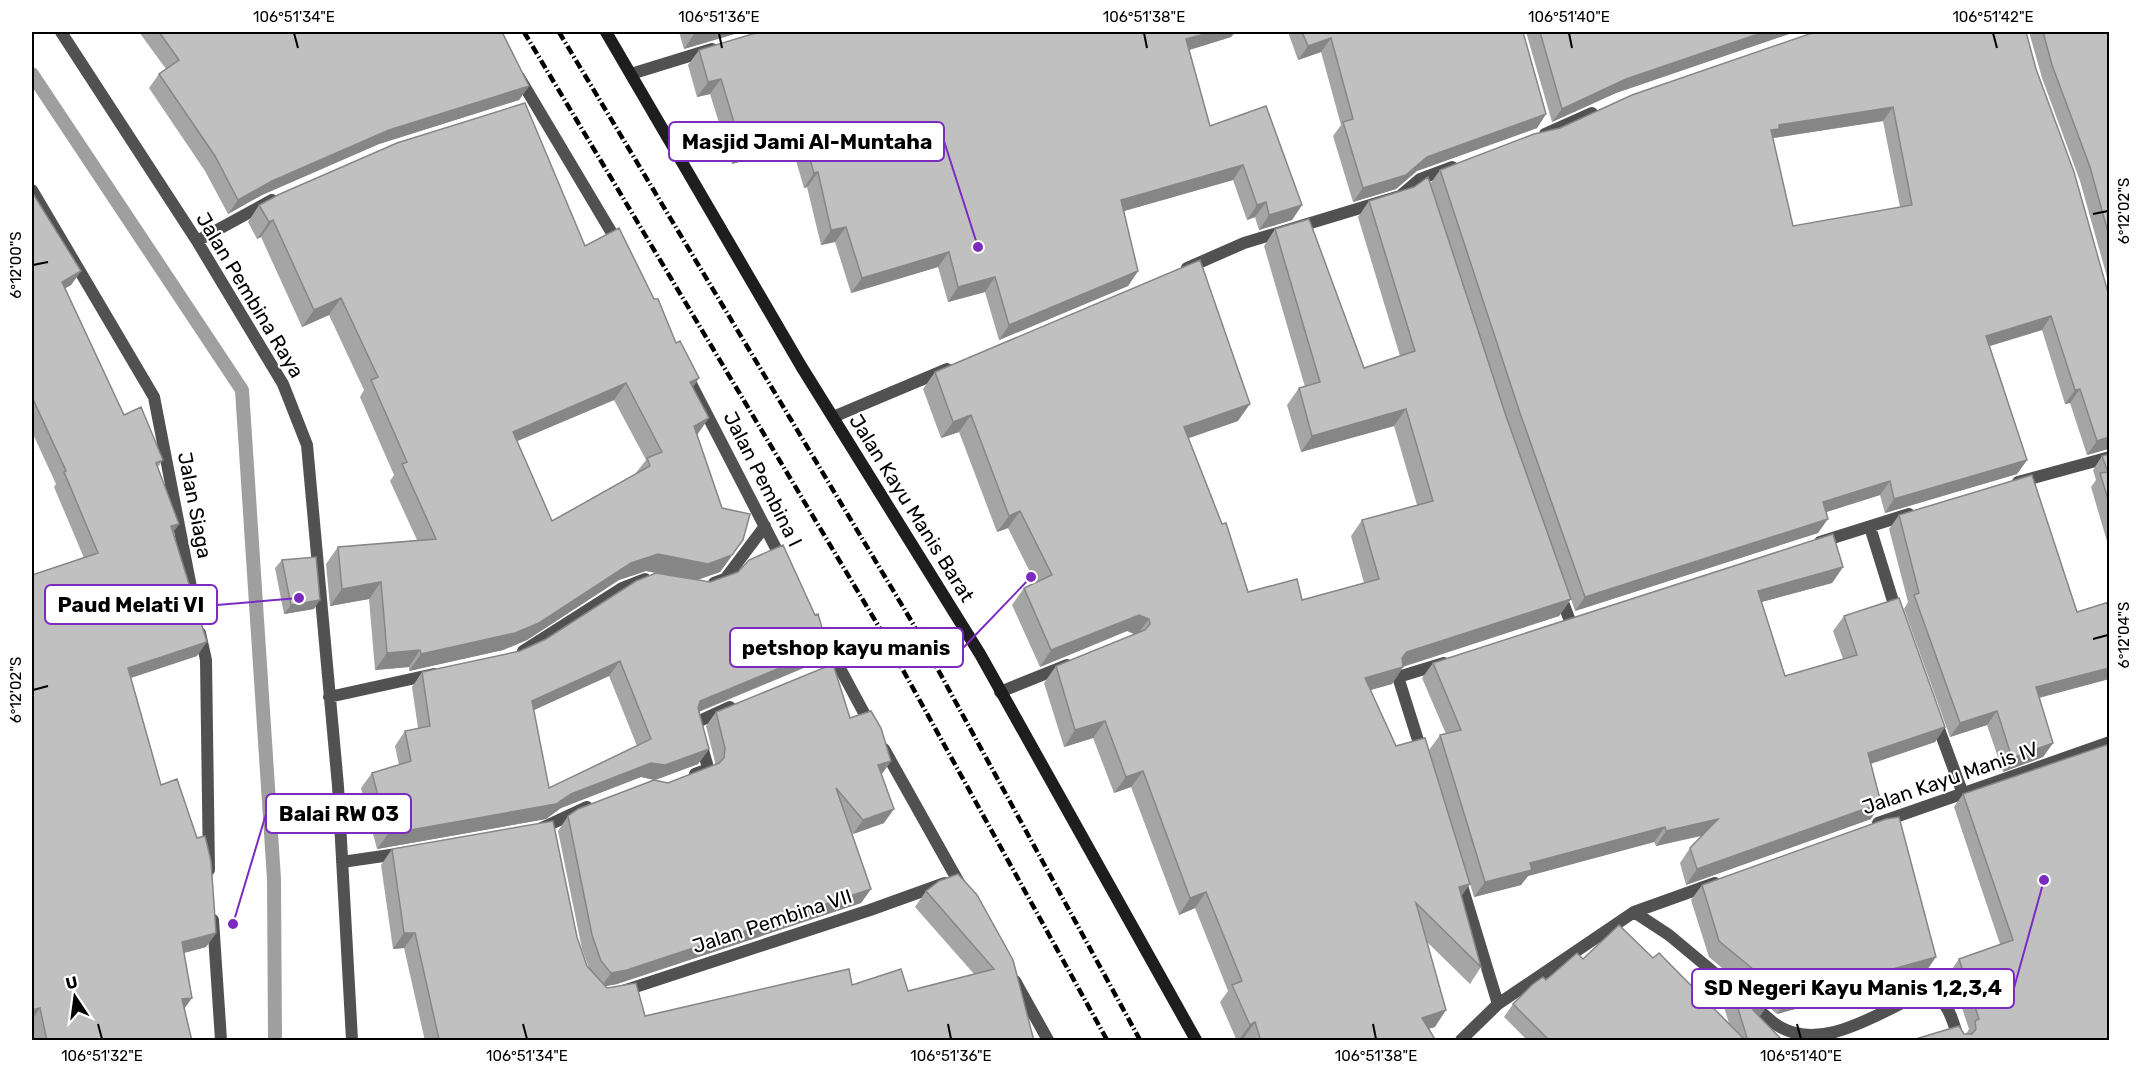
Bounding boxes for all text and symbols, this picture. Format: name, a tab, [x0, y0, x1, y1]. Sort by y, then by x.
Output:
text: 106°51'34"E	[253, 8, 335, 26]
text: 106°51'36"E	[678, 8, 760, 26]
text: 106°51'38"E	[1103, 8, 1185, 26]
text: 106°51'40"E	[1528, 8, 1610, 26]
text: 106°51'42"E	[1952, 8, 2034, 26]
callout: Masjid Jami Al-Muntaha	[669, 122, 944, 161]
text: Masjid Jami Al-Muntaha	[682, 129, 932, 154]
text: 6°12'02"S	[2115, 178, 2133, 244]
street label: Jalan Pembina Raya	[191, 208, 309, 382]
text: 6°12'00"S	[7, 231, 25, 299]
street label: Jalan Pembina I	[719, 407, 807, 551]
street label: Jalan Kayu Manis Barat	[844, 410, 980, 606]
street label: Jalan Siaga	[173, 450, 217, 560]
callout: Paud Melati VI	[45, 585, 217, 624]
text: Paud Melati VI	[58, 592, 204, 617]
text: 6°12'04"S	[2115, 602, 2133, 668]
callout: petshop kayu manis	[730, 628, 963, 667]
text: petshop kayu manis	[742, 635, 950, 660]
text: 6°12'02"S	[7, 657, 25, 723]
street label: Jalan Kayu Manis IV	[1859, 737, 2041, 819]
callout: Balai RW 03	[266, 794, 411, 833]
text: Balai RW 03	[279, 801, 399, 826]
street label: Jalan Pembina VII	[689, 884, 855, 958]
north arrow	[45, 967, 105, 1027]
callout: SD Negeri Kayu Manis 1,2,3,4	[1692, 969, 2014, 1008]
text: U	[64, 972, 80, 993]
text: SD Negeri Kayu Manis 1,2,3,4	[1704, 975, 2002, 1000]
text: 106°51'32"E	[61, 1047, 143, 1065]
text: 106°51'34"E	[486, 1047, 568, 1065]
text: 106°51'36"E	[910, 1047, 992, 1065]
text: 106°51'38"E	[1335, 1047, 1417, 1065]
text: 106°51'40"E	[1760, 1047, 1842, 1065]

